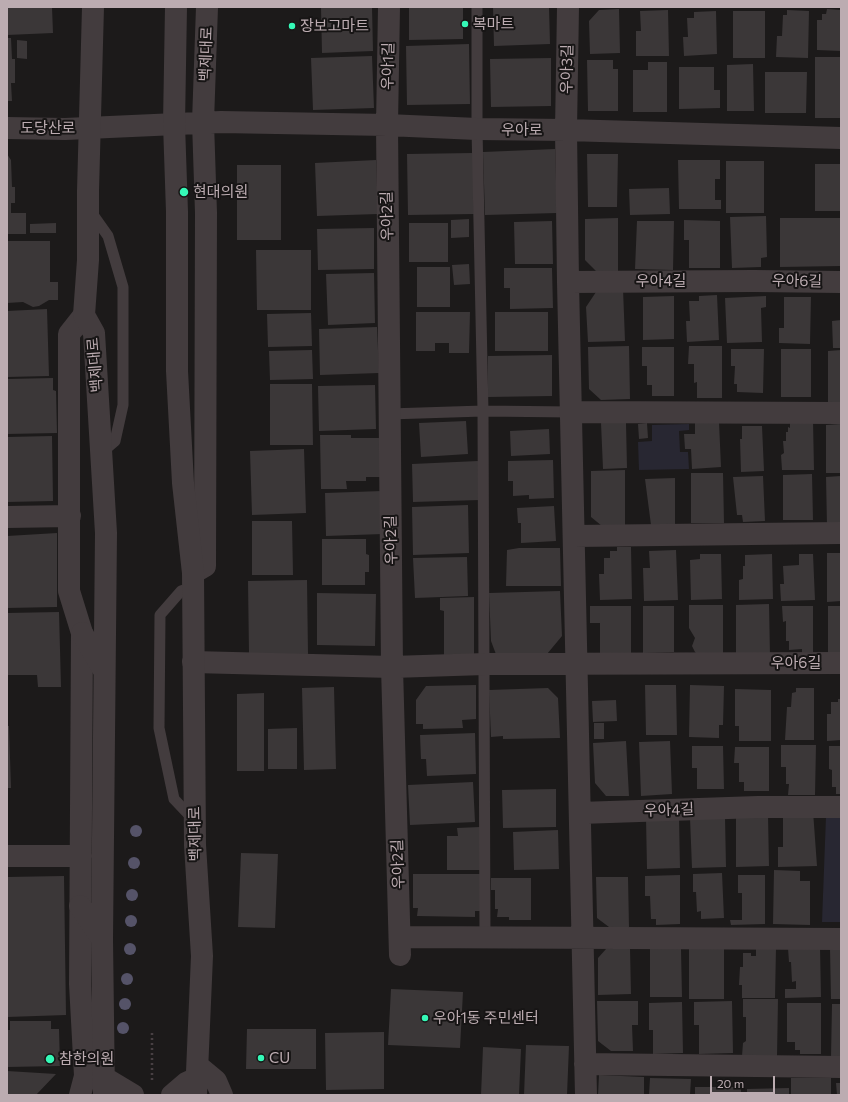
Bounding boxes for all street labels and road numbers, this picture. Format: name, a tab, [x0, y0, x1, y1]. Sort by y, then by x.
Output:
street label: 백제대로	[196, 26, 216, 82]
street label: 우아1길	[379, 42, 397, 90]
street label: 우아3길	[558, 44, 576, 94]
street label: 도당산로	[20, 119, 76, 137]
street label: 우아로	[501, 121, 543, 139]
street label: 우아2길	[378, 191, 396, 241]
street label: 우아4길	[636, 272, 686, 290]
street label: 우아6길	[772, 272, 822, 290]
street label: 백제대로	[84, 337, 106, 393]
street label: 우아2길	[382, 515, 400, 565]
street label: 우아6길	[771, 654, 821, 672]
street label: 우아4길	[644, 800, 694, 820]
street label: 백제대로	[186, 806, 204, 862]
street label: 우아2길	[388, 839, 408, 889]

